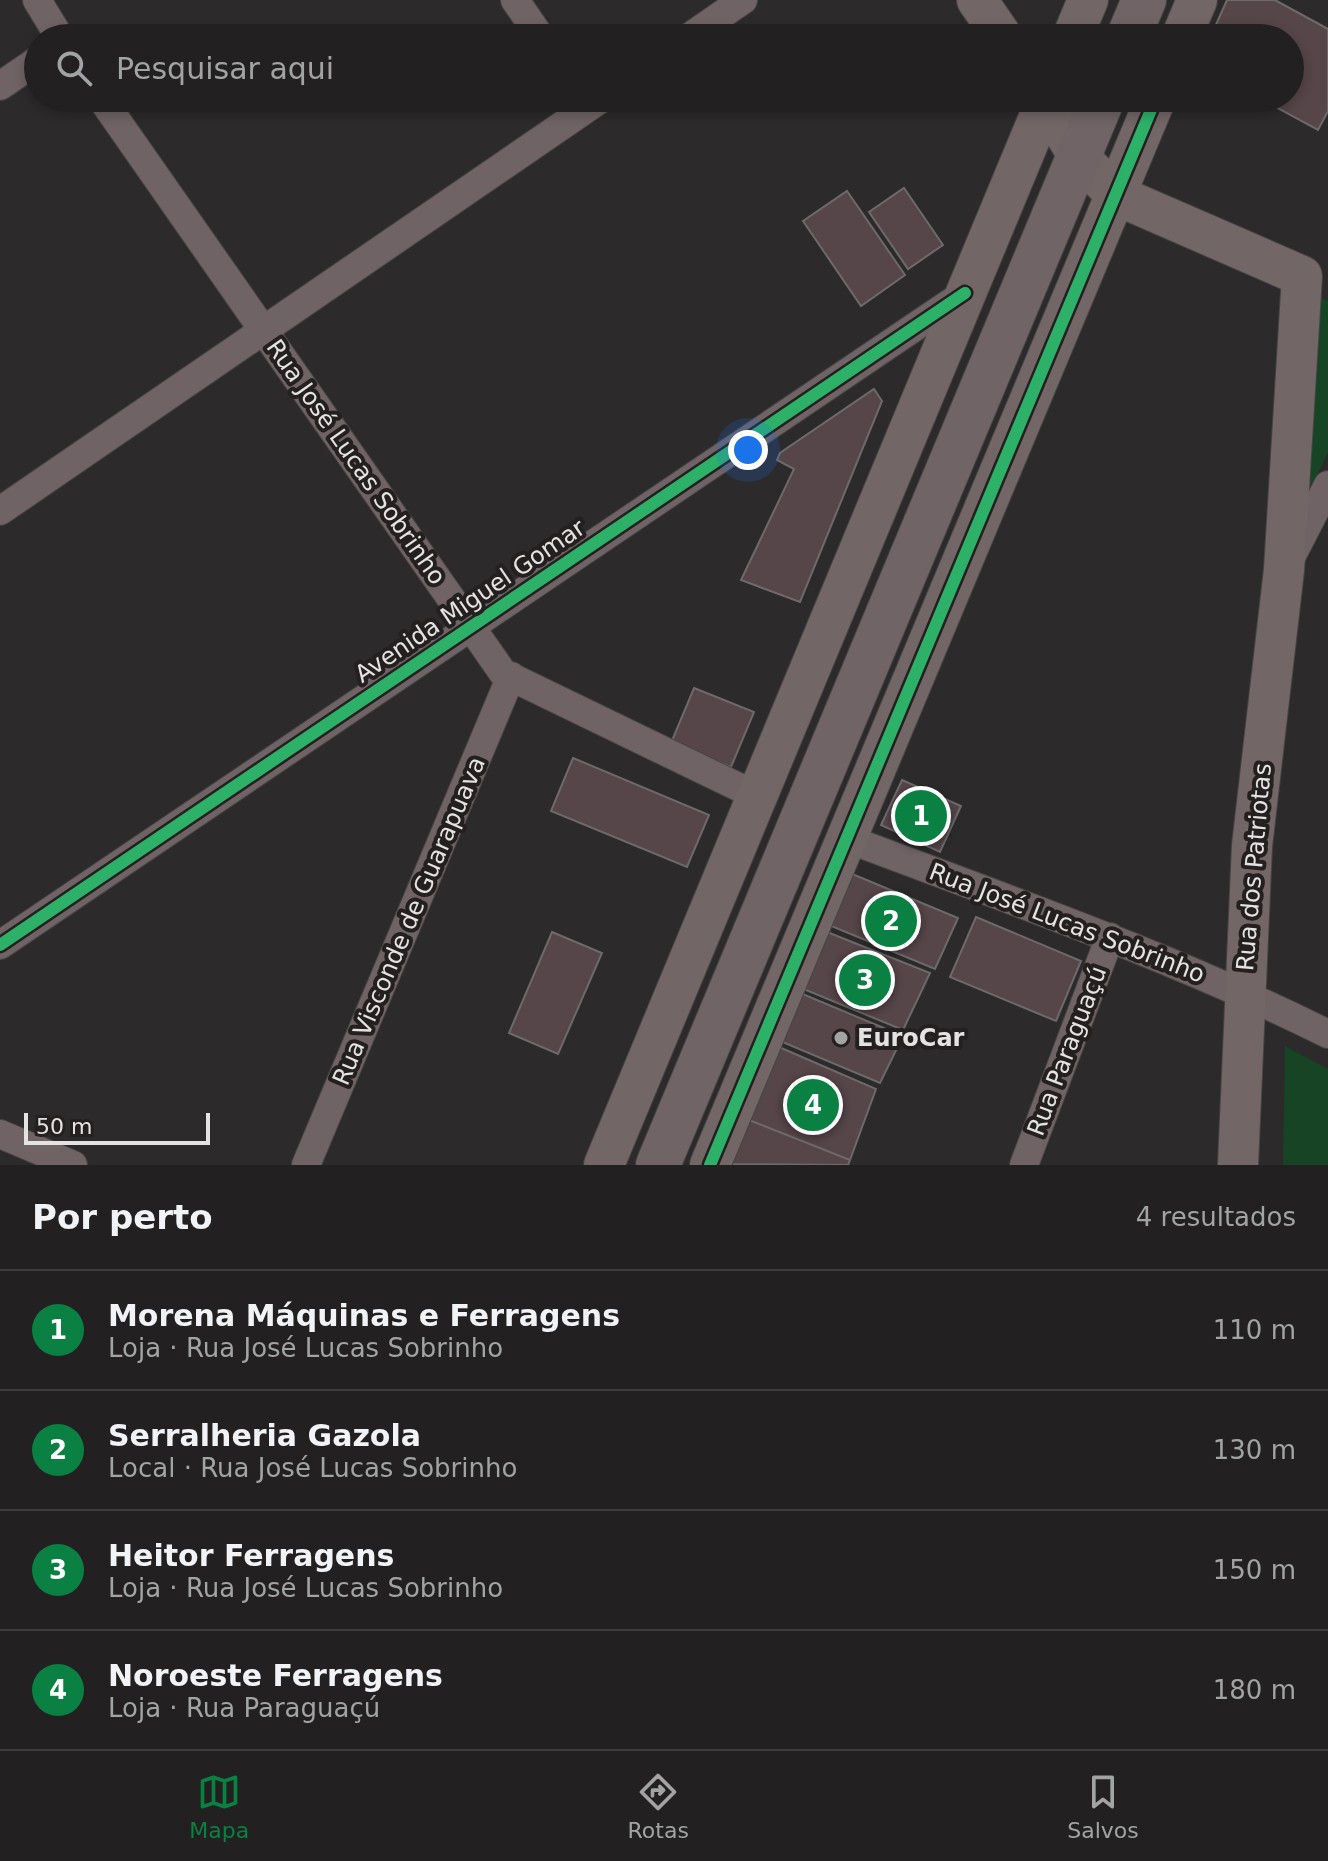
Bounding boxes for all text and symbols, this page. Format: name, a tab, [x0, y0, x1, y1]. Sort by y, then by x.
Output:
search box	[24, 24, 1304, 112]
icon: search	[52, 46, 96, 90]
text: Pesquisar aqui	[116, 51, 334, 86]
street label: Rua José Lucas Sobrinho	[261, 334, 451, 590]
your location	[728, 430, 768, 470]
street label: Avenida Miguel Gomar	[350, 513, 591, 689]
street label: Rua Visconde de Guarapuava	[327, 753, 491, 1089]
street label: Rua dos Patriotas	[1231, 762, 1277, 972]
pin: 1	[895, 786, 947, 846]
street label: Rua José Lucas Sobrinho	[925, 857, 1209, 989]
pin: 2	[865, 891, 917, 951]
pin: 3	[839, 950, 891, 1010]
street label: Rua Paraguaçú	[1022, 962, 1112, 1140]
place label: EuroCar	[857, 1024, 965, 1052]
marker: EuroCar	[832, 1029, 850, 1047]
pin: 4	[787, 1075, 839, 1135]
scale bar	[24, 1109, 210, 1145]
text: 50 m	[36, 1114, 92, 1139]
text: Por perto	[32, 1197, 213, 1237]
text: 4 resultados	[1136, 1202, 1296, 1232]
text: Morena Máquinas e Ferragens	[108, 1298, 620, 1333]
text: 1	[49, 1315, 67, 1345]
text: 110 m	[1213, 1315, 1296, 1345]
text: Loja · Rua José Lucas Sobrinho	[108, 1333, 503, 1363]
text: Serralheria Gazola	[108, 1418, 421, 1453]
text: 2	[49, 1435, 67, 1465]
text: 130 m	[1213, 1435, 1296, 1465]
text: Local · Rua José Lucas Sobrinho	[108, 1453, 517, 1483]
text: Heitor Ferragens	[108, 1538, 394, 1573]
text: 3	[49, 1555, 67, 1585]
text: 150 m	[1213, 1555, 1296, 1585]
text: Loja · Rua José Lucas Sobrinho	[108, 1573, 503, 1603]
text: Noroeste Ferragens	[108, 1658, 443, 1693]
text: 4	[49, 1675, 67, 1705]
text: 180 m	[1213, 1675, 1296, 1705]
text: Loja · Rua Paraguaçú	[108, 1693, 380, 1723]
tab: Mapa	[189, 1770, 249, 1843]
tab: Rotas	[628, 1770, 689, 1843]
tab: Salvos	[1067, 1770, 1139, 1843]

